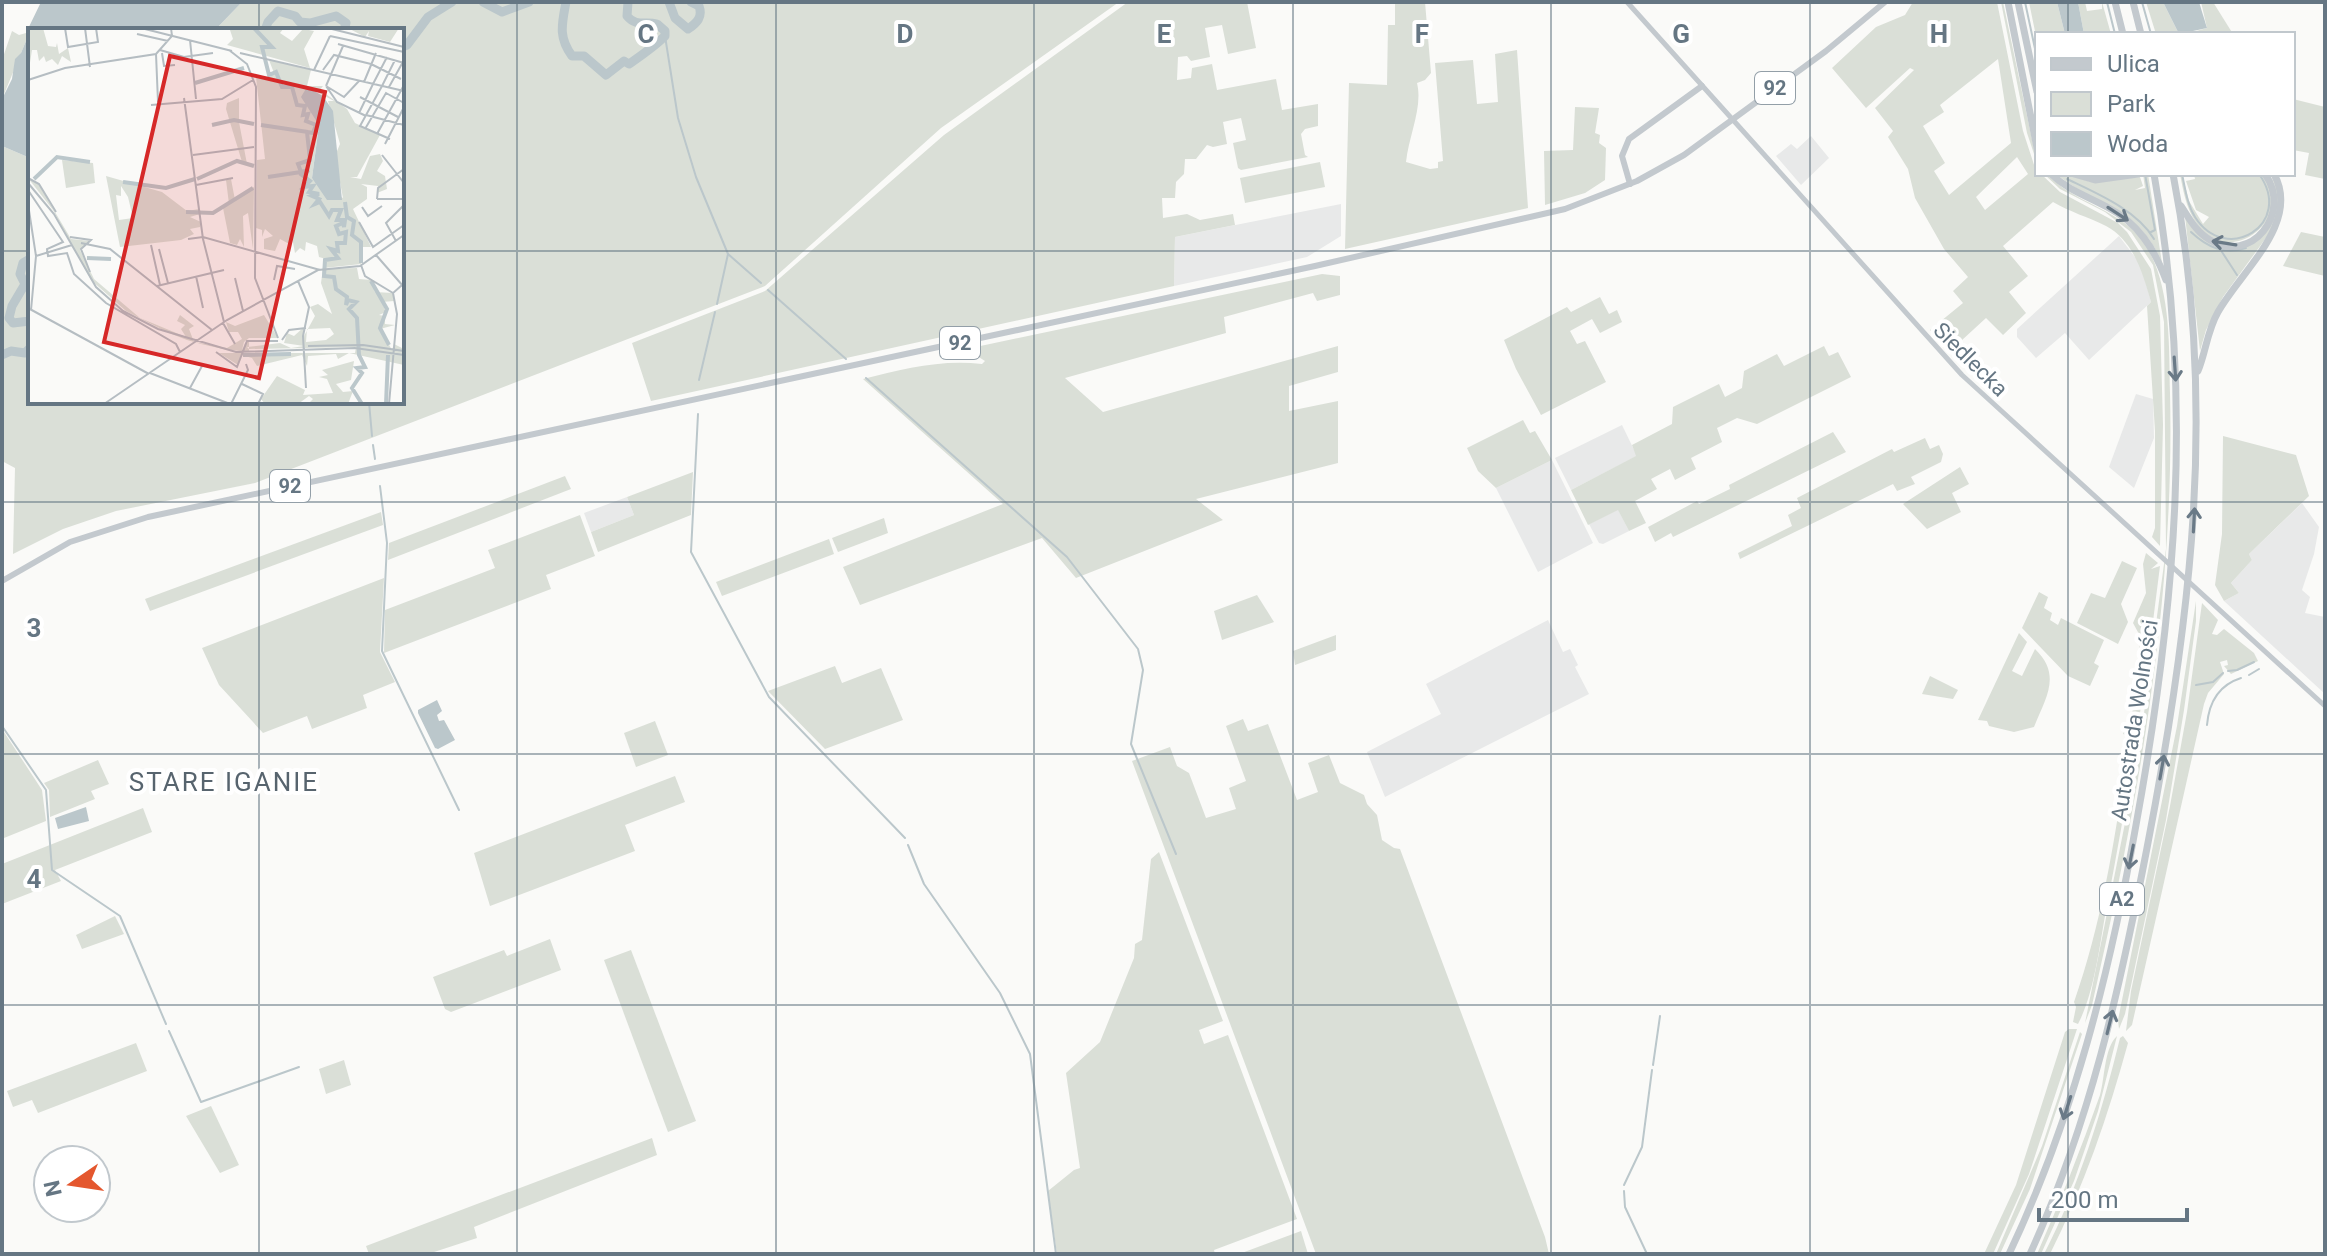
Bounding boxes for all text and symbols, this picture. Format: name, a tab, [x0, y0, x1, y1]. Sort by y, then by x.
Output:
text: C	[637, 19, 655, 49]
text: D	[897, 19, 913, 49]
text: E	[1157, 19, 1172, 49]
text: F	[1415, 19, 1429, 49]
text: G	[1672, 19, 1690, 49]
text: H	[1930, 19, 1948, 49]
inset map	[28, 28, 404, 404]
legend	[2035, 32, 2295, 176]
text: Ulica	[2107, 50, 2160, 78]
road number: 92	[1755, 72, 1795, 104]
text: Park	[2107, 90, 2156, 118]
text: Woda	[2107, 130, 2168, 158]
one-way arrow	[2106, 206, 2129, 222]
one-way arrow	[2212, 234, 2238, 249]
street label: Siedlecka	[1929, 317, 2013, 401]
road number: 92	[940, 327, 980, 359]
one-way arrow	[2168, 355, 2183, 382]
road number: 92	[270, 470, 310, 502]
one-way arrow	[2187, 507, 2202, 534]
text: 3	[27, 613, 41, 643]
street label: Autostrada Wolności	[2106, 618, 2163, 822]
one-way arrow	[2156, 755, 2171, 780]
district label: STARE IGANIE	[129, 767, 319, 797]
one-way arrow	[2122, 843, 2137, 869]
text: 4	[27, 864, 42, 894]
road number: A2	[2100, 883, 2144, 915]
one-way arrow	[2104, 1010, 2119, 1035]
one-way arrow	[2059, 1095, 2074, 1121]
north arrow	[32, 1144, 112, 1224]
scale bar	[2039, 1172, 2187, 1222]
text: N	[39, 1178, 67, 1199]
text: 200 m	[2051, 1186, 2118, 1214]

